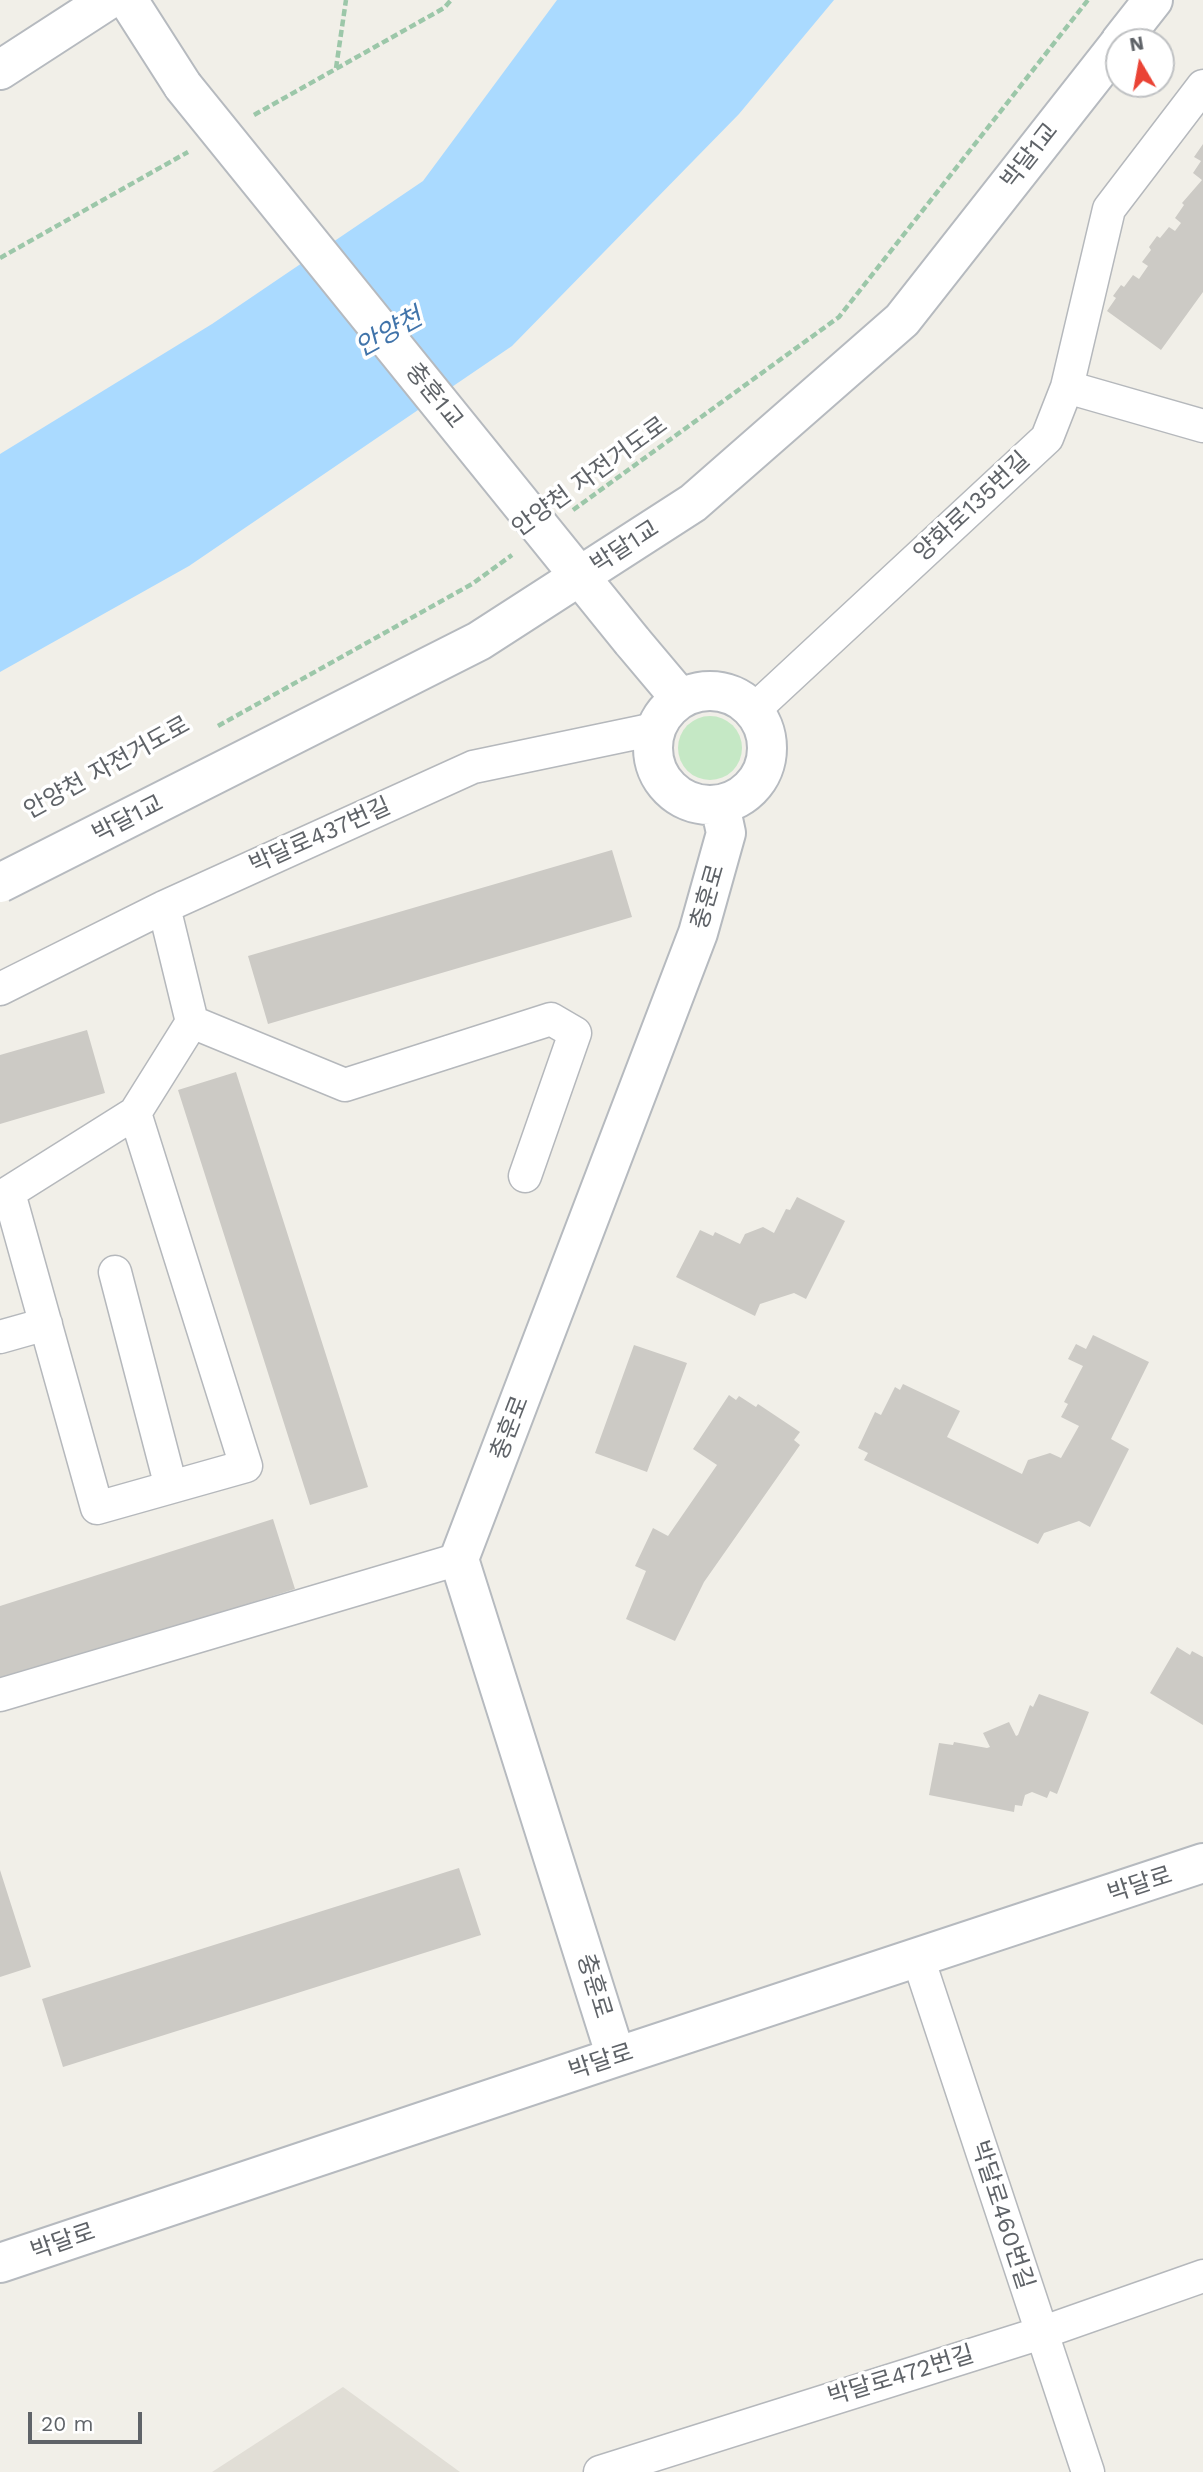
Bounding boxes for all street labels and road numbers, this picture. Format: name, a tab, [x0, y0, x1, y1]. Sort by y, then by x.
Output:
street label: 박달1교	[995, 117, 1065, 195]
street label: 충훈1교	[399, 358, 469, 434]
street label: 안양천 자전거도로	[507, 411, 673, 543]
street label: 양화로135번길	[908, 446, 1036, 568]
street label: 박달1교	[585, 514, 665, 580]
street label: 안양천 자전거도로	[19, 711, 195, 825]
street label: 박달1교	[88, 789, 168, 849]
street label: 박달로437번길	[245, 792, 395, 880]
street label: 충훈로	[685, 861, 731, 933]
street label: 충훈로	[485, 1392, 535, 1464]
street label: 박달로	[1104, 1861, 1176, 1909]
street label: 충훈로	[571, 1950, 617, 2022]
street label: 박달로	[565, 2038, 637, 2086]
street label: 박달로460번길	[964, 2137, 1040, 2293]
street label: 박달로	[27, 2218, 99, 2266]
street label: 박달로472번길	[824, 2340, 978, 2412]

